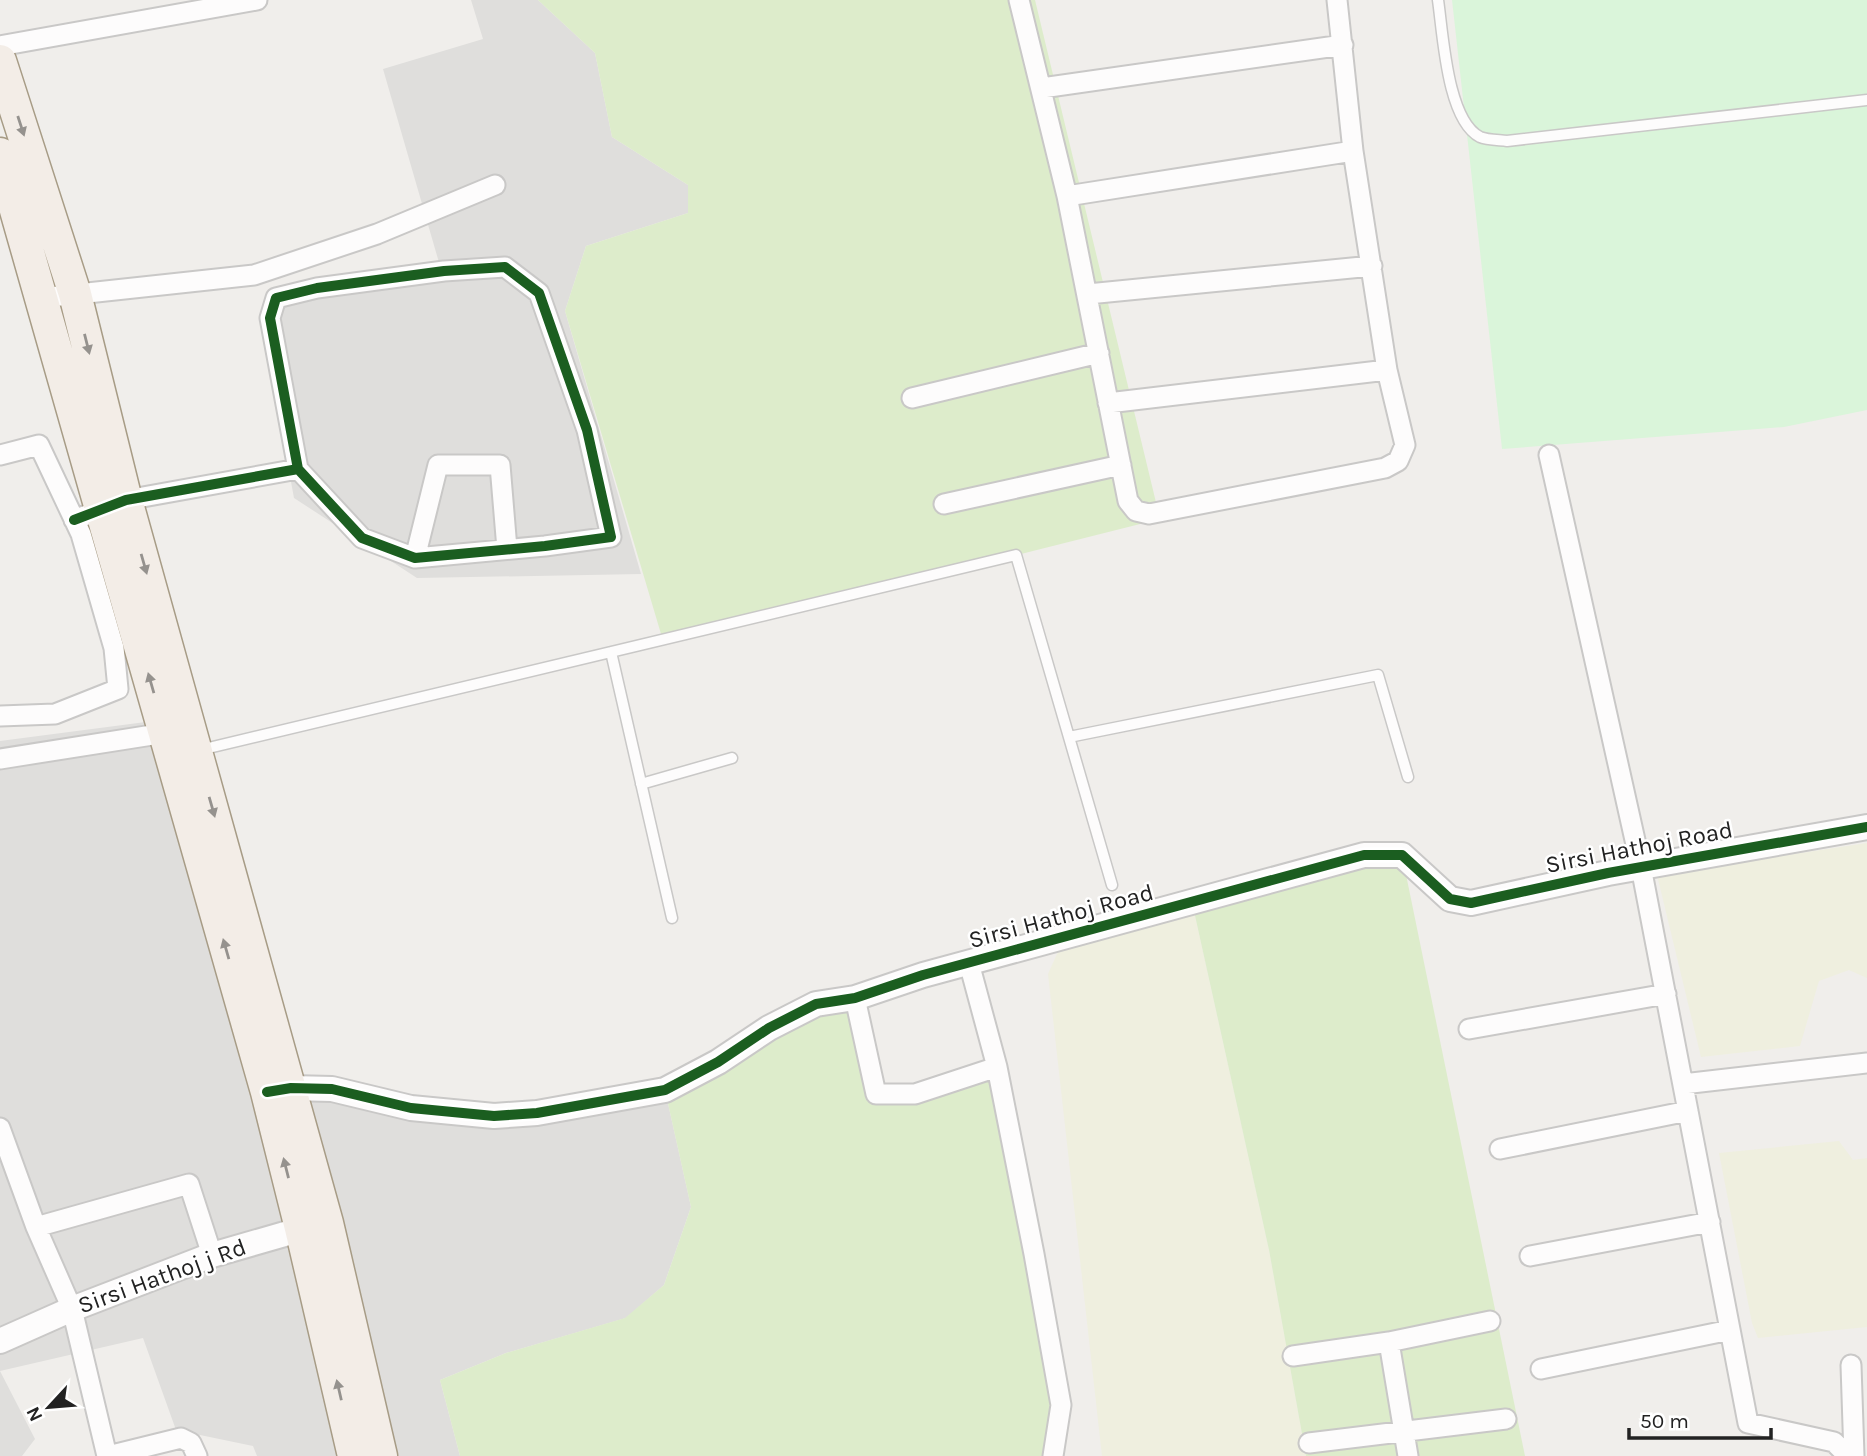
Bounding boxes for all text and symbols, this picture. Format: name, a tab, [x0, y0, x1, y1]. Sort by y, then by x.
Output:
one-way arrow	[16, 116, 27, 137]
one-way arrow	[82, 333, 93, 355]
one-way arrow	[139, 554, 149, 575]
one-way arrow	[145, 671, 156, 693]
one-way arrow	[208, 796, 218, 817]
street label: Sirsi Hathoj Road	[1543, 815, 1735, 879]
street label: Sirsi Hathoj Road	[966, 878, 1156, 954]
one-way arrow	[220, 938, 231, 960]
one-way arrow	[280, 1157, 291, 1179]
street label: Sirsi Hathoj j Rd	[74, 1233, 250, 1319]
north arrow	[14, 1372, 84, 1442]
one-way arrow	[333, 1378, 344, 1400]
scale bar	[1629, 1396, 1771, 1440]
text: N	[22, 1403, 47, 1425]
text: 50 m	[1640, 1409, 1689, 1433]

